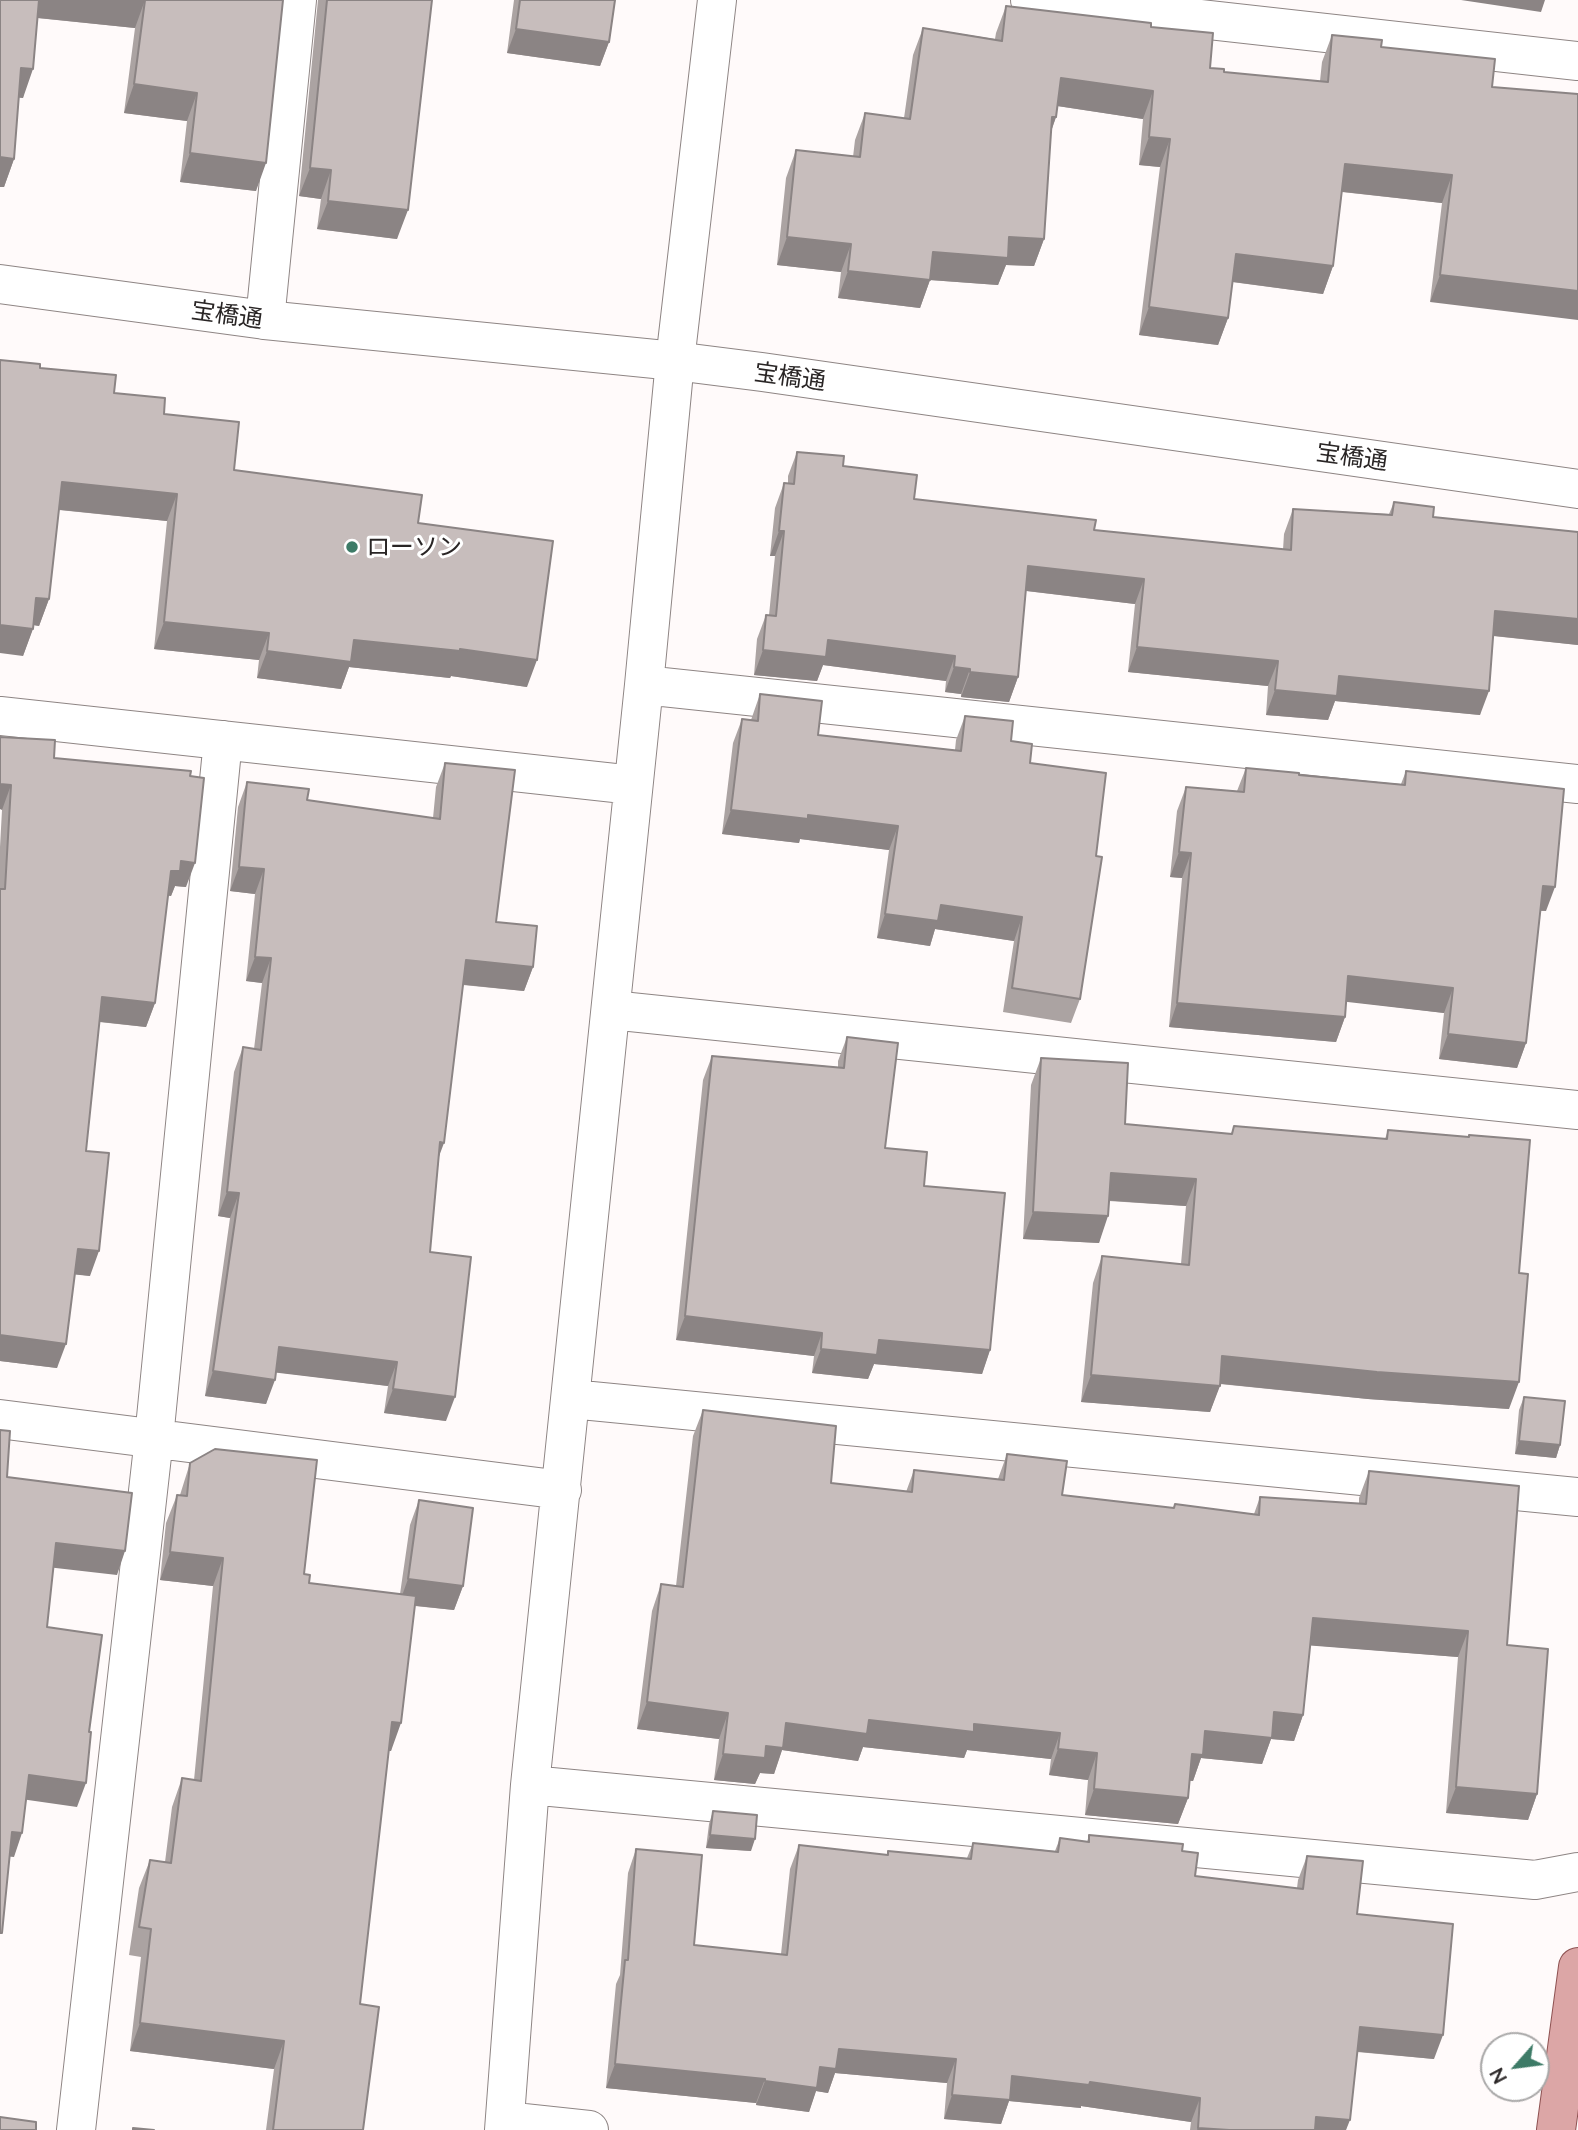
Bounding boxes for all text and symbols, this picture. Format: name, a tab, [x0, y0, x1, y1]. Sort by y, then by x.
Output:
street label: 宝橋通	[189, 296, 265, 334]
street label: 宝橋通	[752, 358, 828, 396]
street label: 宝橋通	[1314, 438, 1390, 476]
place label: ローソン	[366, 533, 462, 561]
marker: ローソン	[344, 539, 360, 555]
north arrow	[1480, 2032, 1550, 2102]
text: N	[1484, 2064, 1511, 2088]

